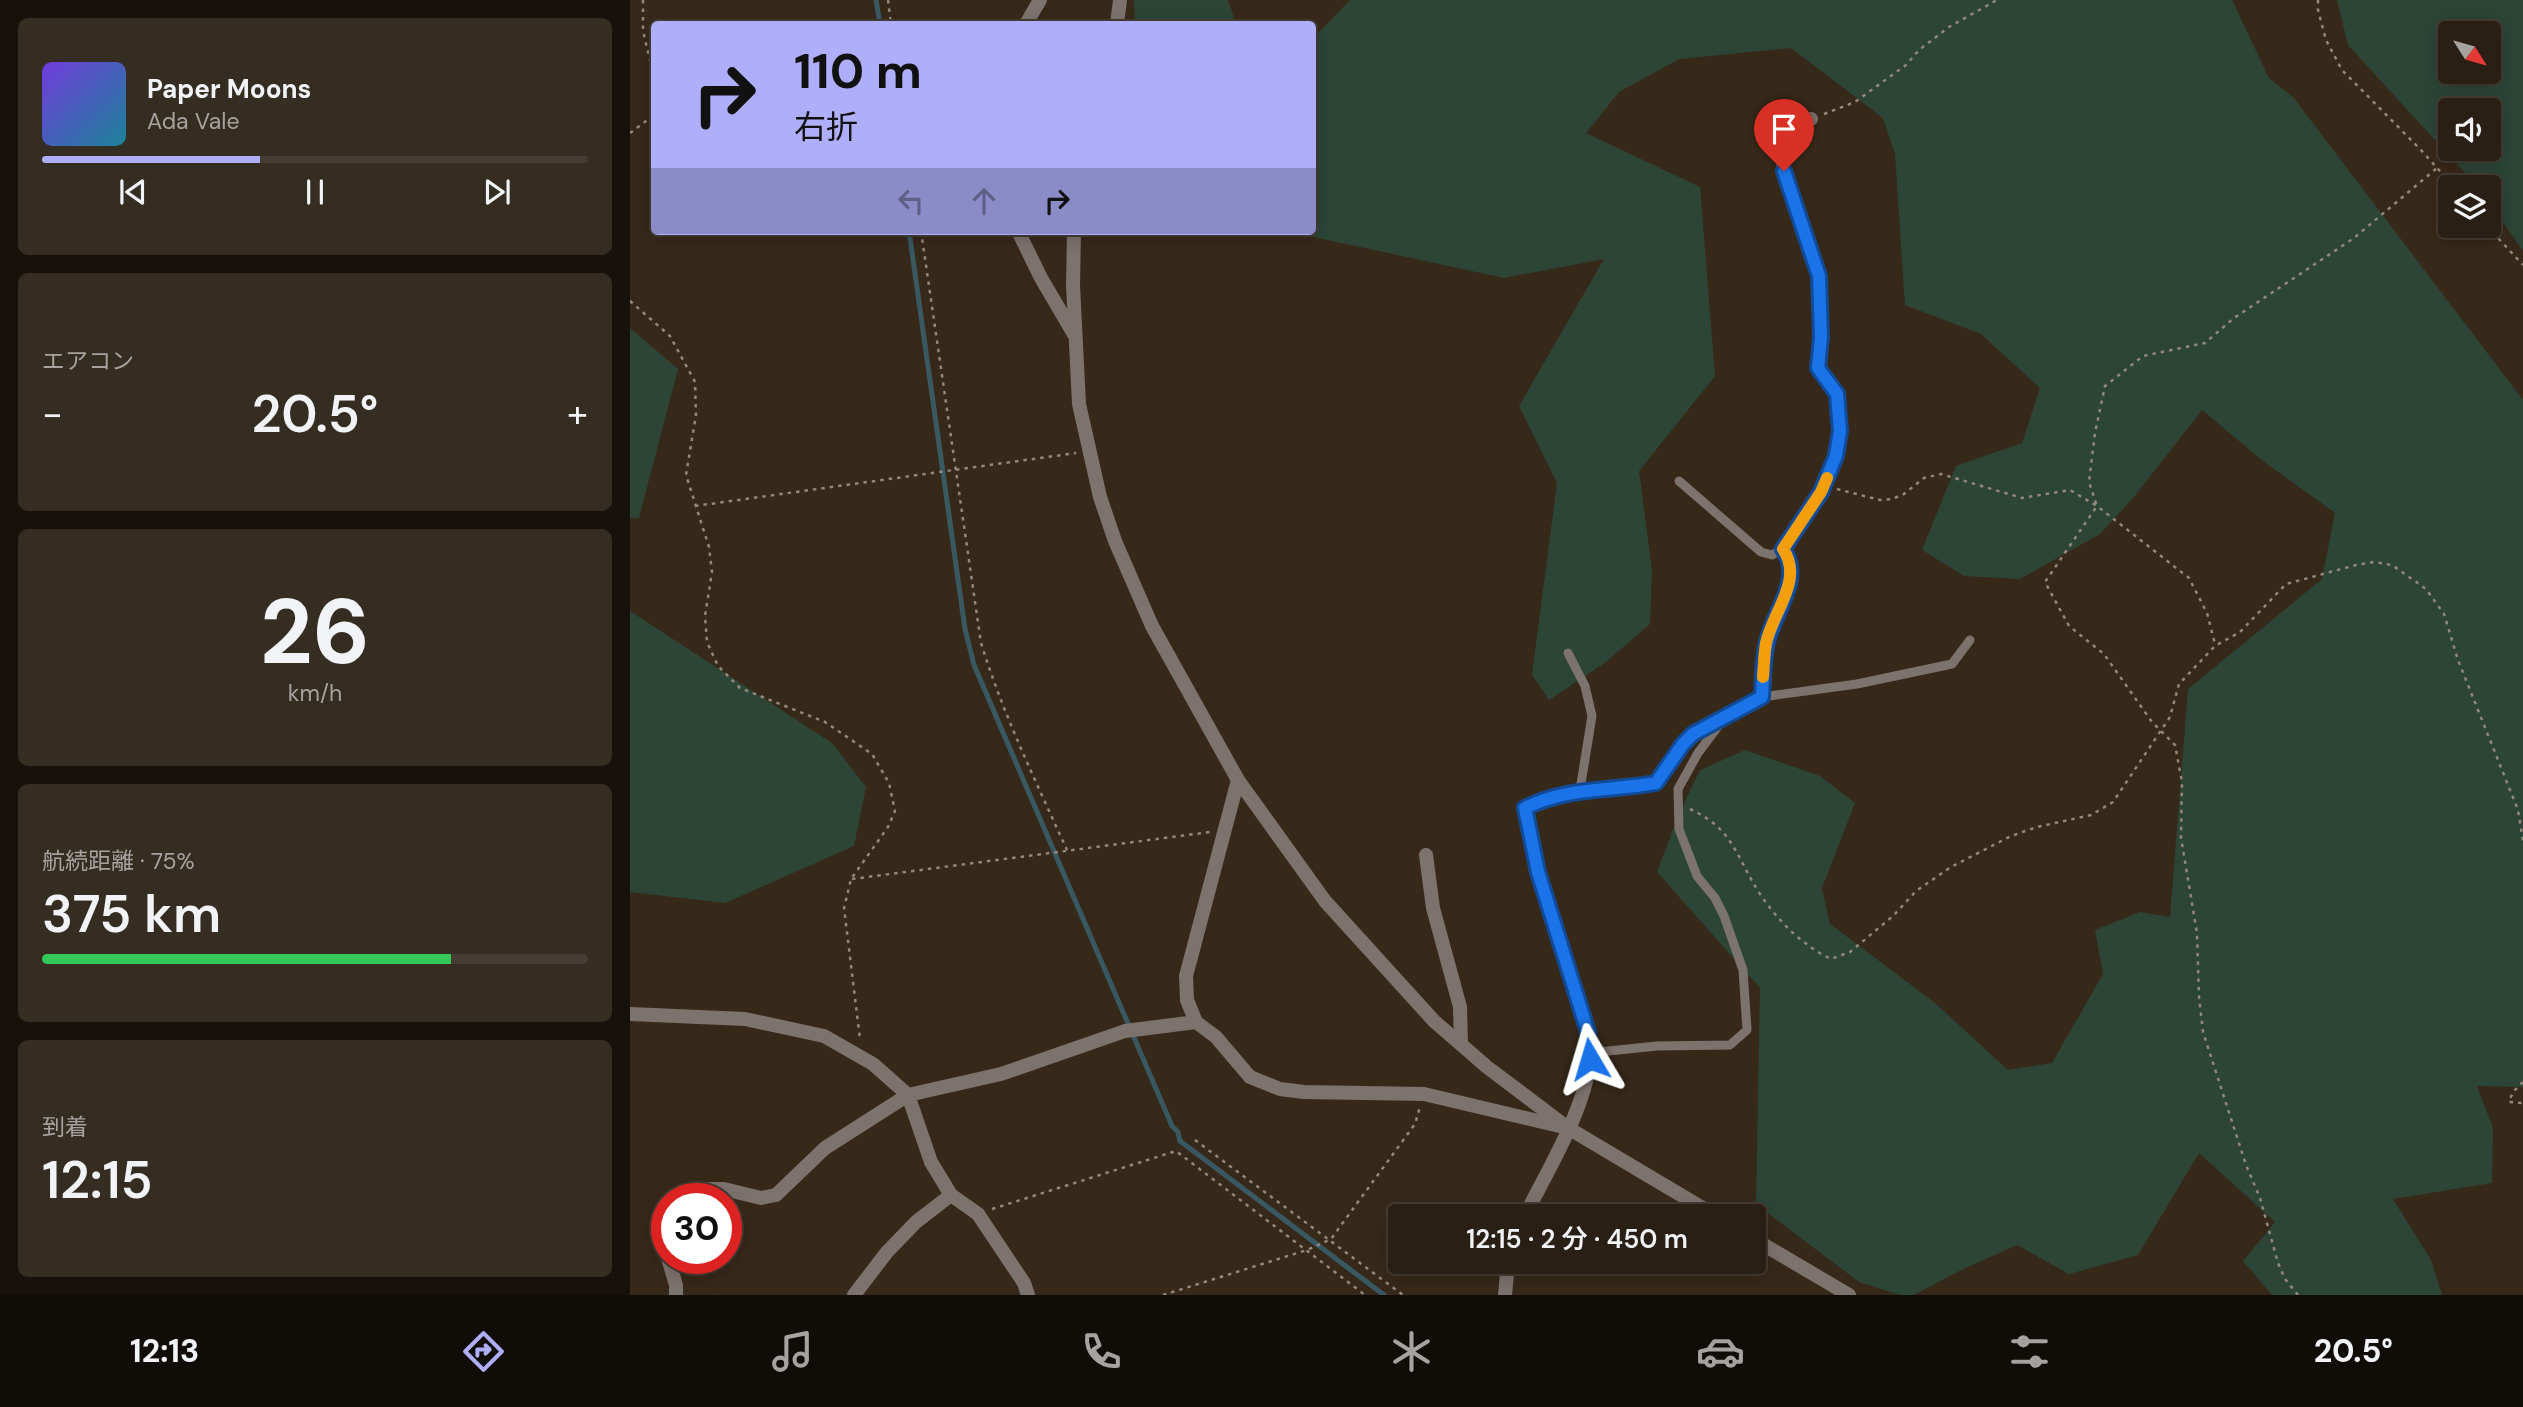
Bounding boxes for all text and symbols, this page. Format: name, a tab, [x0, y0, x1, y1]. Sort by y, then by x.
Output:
north arrow	[2438, 21, 2501, 84]
map controls	[2438, 21, 2501, 238]
text: 110 m	[794, 39, 922, 103]
icon: right	[679, 49, 770, 140]
text: Paper Moons	[147, 72, 311, 106]
button: sound	[2438, 98, 2501, 161]
pin	[1754, 99, 1814, 171]
text: Ada Vale	[147, 106, 240, 136]
text: 右折	[794, 106, 858, 148]
icon: arrive	[1765, 110, 1803, 148]
icon: previous	[114, 173, 152, 211]
icon: pause	[296, 173, 334, 211]
icon: next	[478, 173, 516, 211]
button: layers	[2438, 175, 2501, 238]
icon: left	[892, 182, 930, 220]
icon: ahead	[965, 182, 1003, 220]
icon: right	[1038, 182, 1076, 220]
text: エアコン	[42, 346, 134, 376]
text: 20.5°	[252, 380, 378, 448]
text: −	[42, 389, 63, 439]
text: +	[567, 389, 588, 439]
text: 26	[260, 573, 370, 691]
text: km/h	[288, 678, 342, 708]
text: 航続距離 · 75%	[42, 846, 195, 876]
text: 375 km	[42, 880, 221, 948]
position arrow	[1553, 1022, 1627, 1096]
text: 到着	[42, 1112, 88, 1142]
text: 12:15	[42, 1146, 153, 1214]
speed limit sign: 30	[651, 1183, 742, 1274]
text: 12:15 · 2 分 · 450 m	[1466, 1222, 1688, 1256]
icon: directions	[459, 1327, 508, 1376]
icon: music	[768, 1327, 817, 1376]
icon: phone	[1077, 1327, 1126, 1376]
icon: climate	[1387, 1327, 1436, 1376]
icon: car	[1696, 1327, 1745, 1376]
icon: filters	[2005, 1327, 2054, 1376]
text: 12:13	[130, 1330, 199, 1372]
text: 20.5°	[2314, 1330, 2393, 1372]

